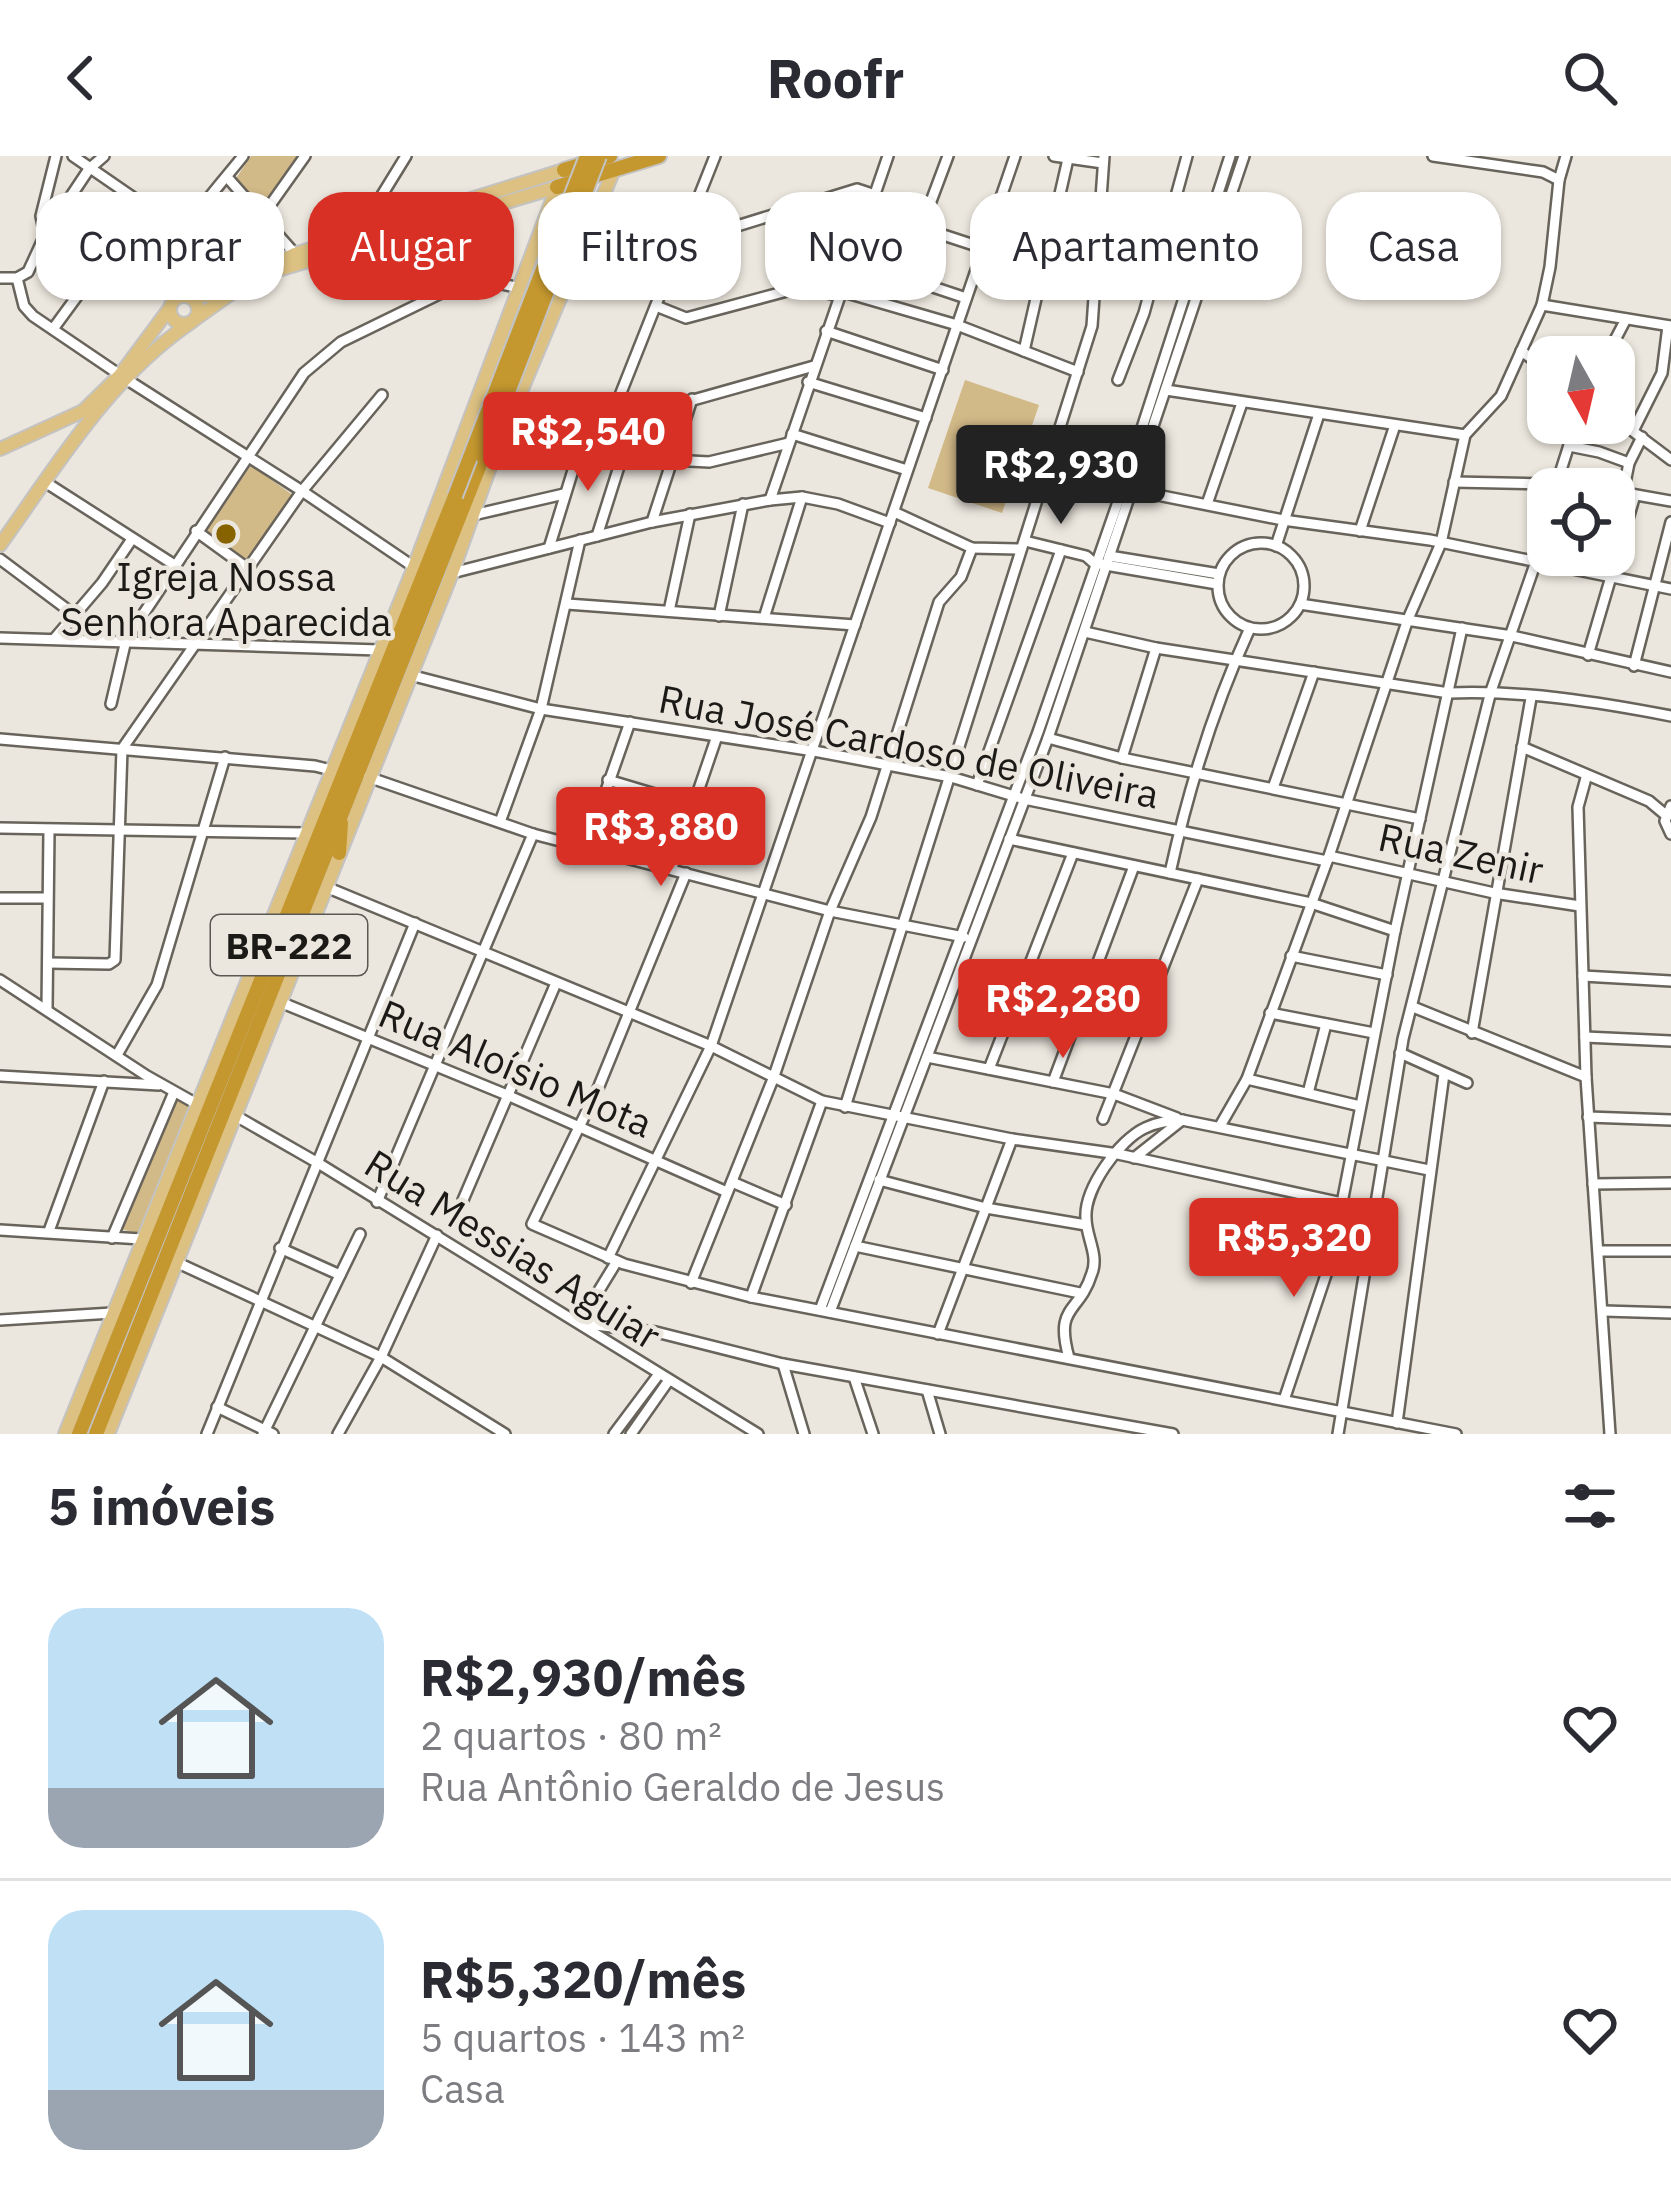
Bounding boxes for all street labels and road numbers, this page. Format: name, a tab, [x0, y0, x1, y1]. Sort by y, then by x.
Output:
street label: Rua José Cardoso de Oliveira	[655, 672, 1163, 820]
street label: Rua Zenir	[1374, 811, 1548, 895]
road number: BR-222	[211, 915, 367, 975]
street label: Rua Aloísio Mota	[372, 987, 660, 1149]
street label: Rua Messias Aguiar	[356, 1137, 670, 1361]

